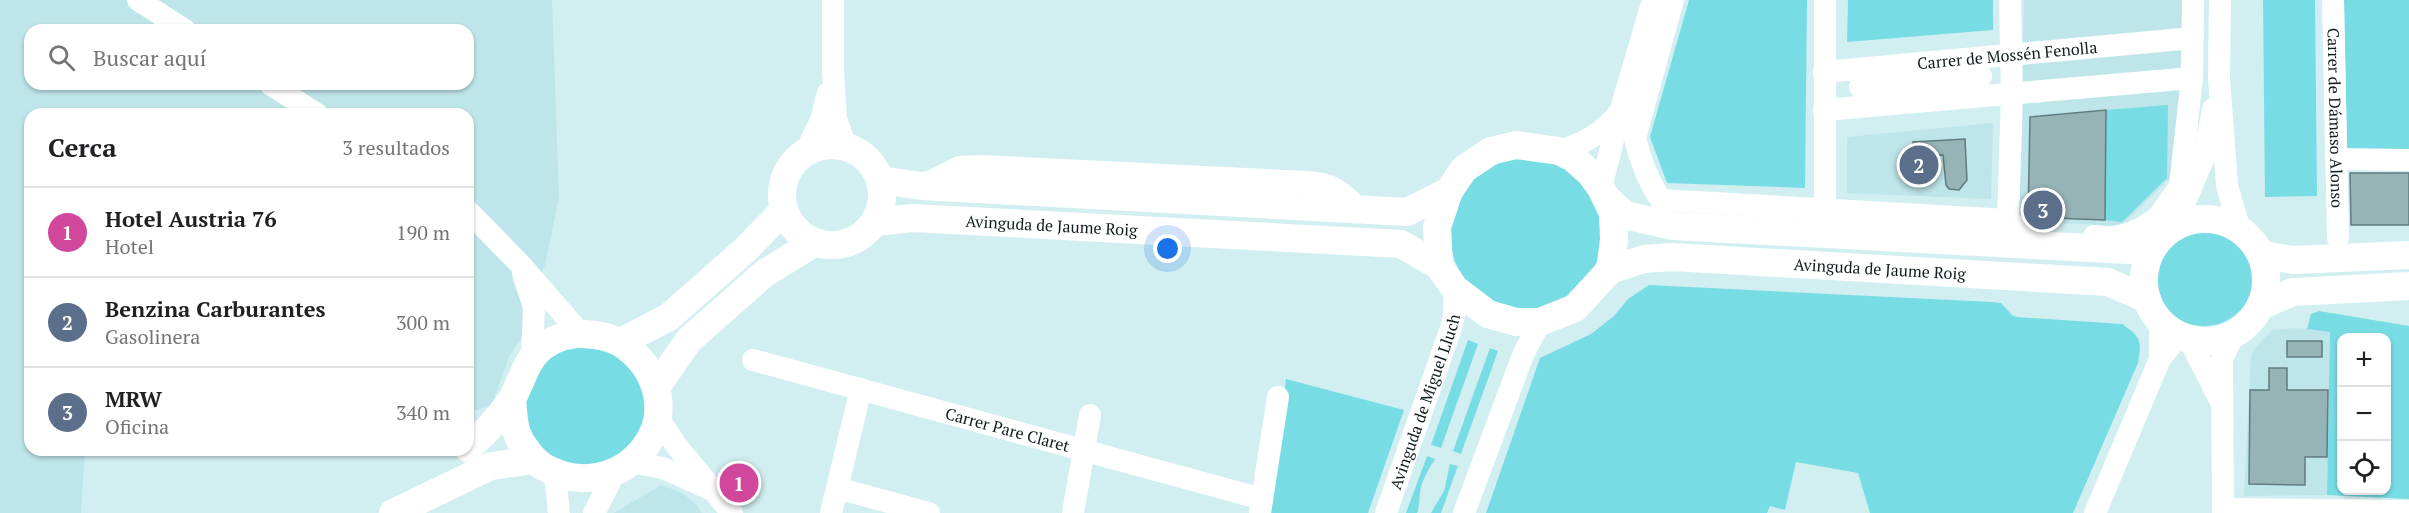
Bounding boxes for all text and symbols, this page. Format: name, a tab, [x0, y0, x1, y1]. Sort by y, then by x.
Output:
search box	[24, 24, 474, 90]
street label: Carrer de Dámaso Alonso	[2323, 28, 2348, 208]
street label: Carrer de Mossén Fenolla	[1916, 36, 2098, 74]
icon: search	[45, 41, 78, 74]
text: Buscar aquí	[93, 43, 206, 72]
text: Cerca	[48, 130, 117, 164]
text: 3 resultados	[342, 134, 450, 161]
pin: 2	[1900, 142, 1938, 188]
pin: 3	[2024, 188, 2062, 232]
text: Hotel Austria 76	[105, 204, 277, 233]
street label: Avinguda de Jaume Roig	[965, 210, 1139, 241]
text: 1	[62, 219, 73, 246]
text: 190 m	[396, 219, 450, 246]
text: Hotel	[105, 233, 154, 260]
your location	[1153, 234, 1182, 263]
street label: Avinguda de Jaume Roig	[1793, 253, 1967, 285]
text: Benzina Carburantes	[105, 294, 325, 323]
text: 2	[62, 309, 73, 336]
text: 300 m	[396, 309, 450, 336]
street label: Avinguda de Miguel Lluch	[1384, 311, 1465, 492]
text: Gasolinera	[105, 323, 200, 350]
map controls	[2337, 333, 2391, 495]
button: +	[2337, 333, 2391, 387]
text: MRW	[105, 384, 162, 413]
button: −	[2337, 387, 2391, 441]
text: 3	[62, 399, 73, 426]
text: 340 m	[396, 399, 450, 426]
street label: Carrer Pare Claret	[943, 402, 1072, 457]
text: Oficina	[105, 413, 169, 440]
button: locate	[2337, 441, 2391, 495]
pin: 1	[720, 460, 758, 506]

